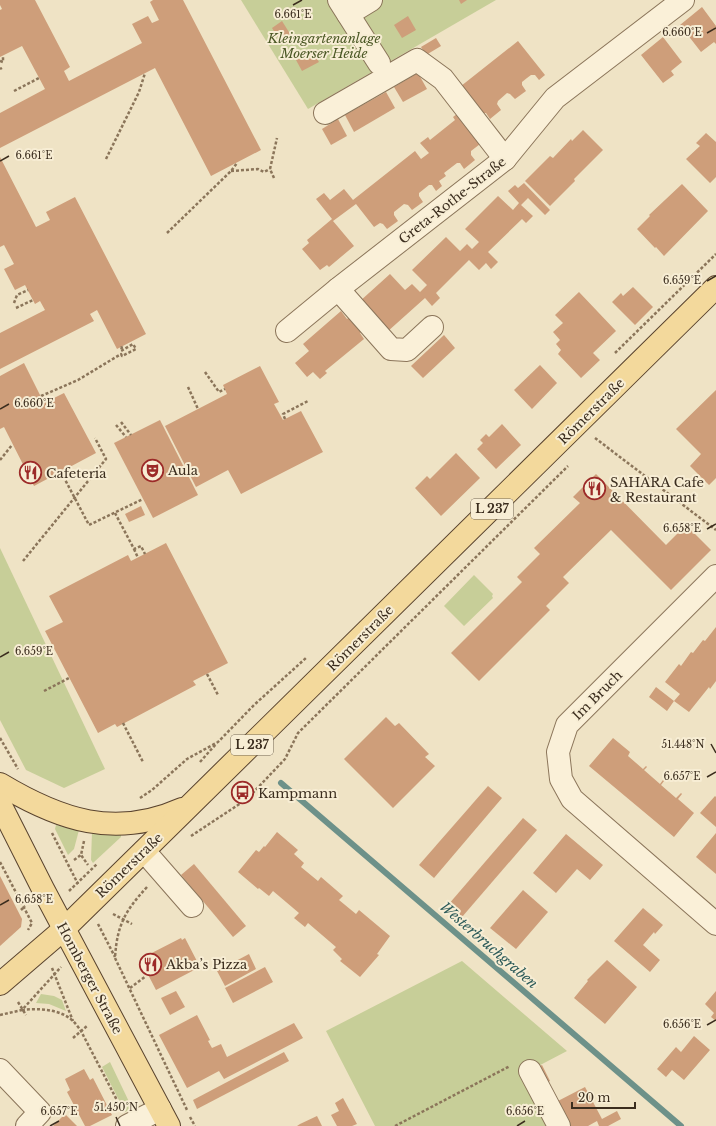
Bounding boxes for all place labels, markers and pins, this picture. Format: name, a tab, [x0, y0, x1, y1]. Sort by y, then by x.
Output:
theatre icon: Aula	[140, 457, 166, 483]
restaurant icon: Cafeteria	[17, 460, 43, 486]
place label: Aula	[167, 462, 199, 479]
place label: Cafeteria	[46, 465, 107, 482]
place label: SAHARA Cafe & Restaurant	[610, 474, 704, 506]
restaurant icon: SAHARA Cafe & Restaurant	[582, 476, 608, 502]
bus stop icon: Kampmann	[230, 780, 256, 806]
place label: Kampmann	[258, 785, 337, 802]
restaurant icon: Akba’s Pizza	[137, 951, 163, 977]
place label: Akba’s Pizza	[165, 956, 248, 973]

